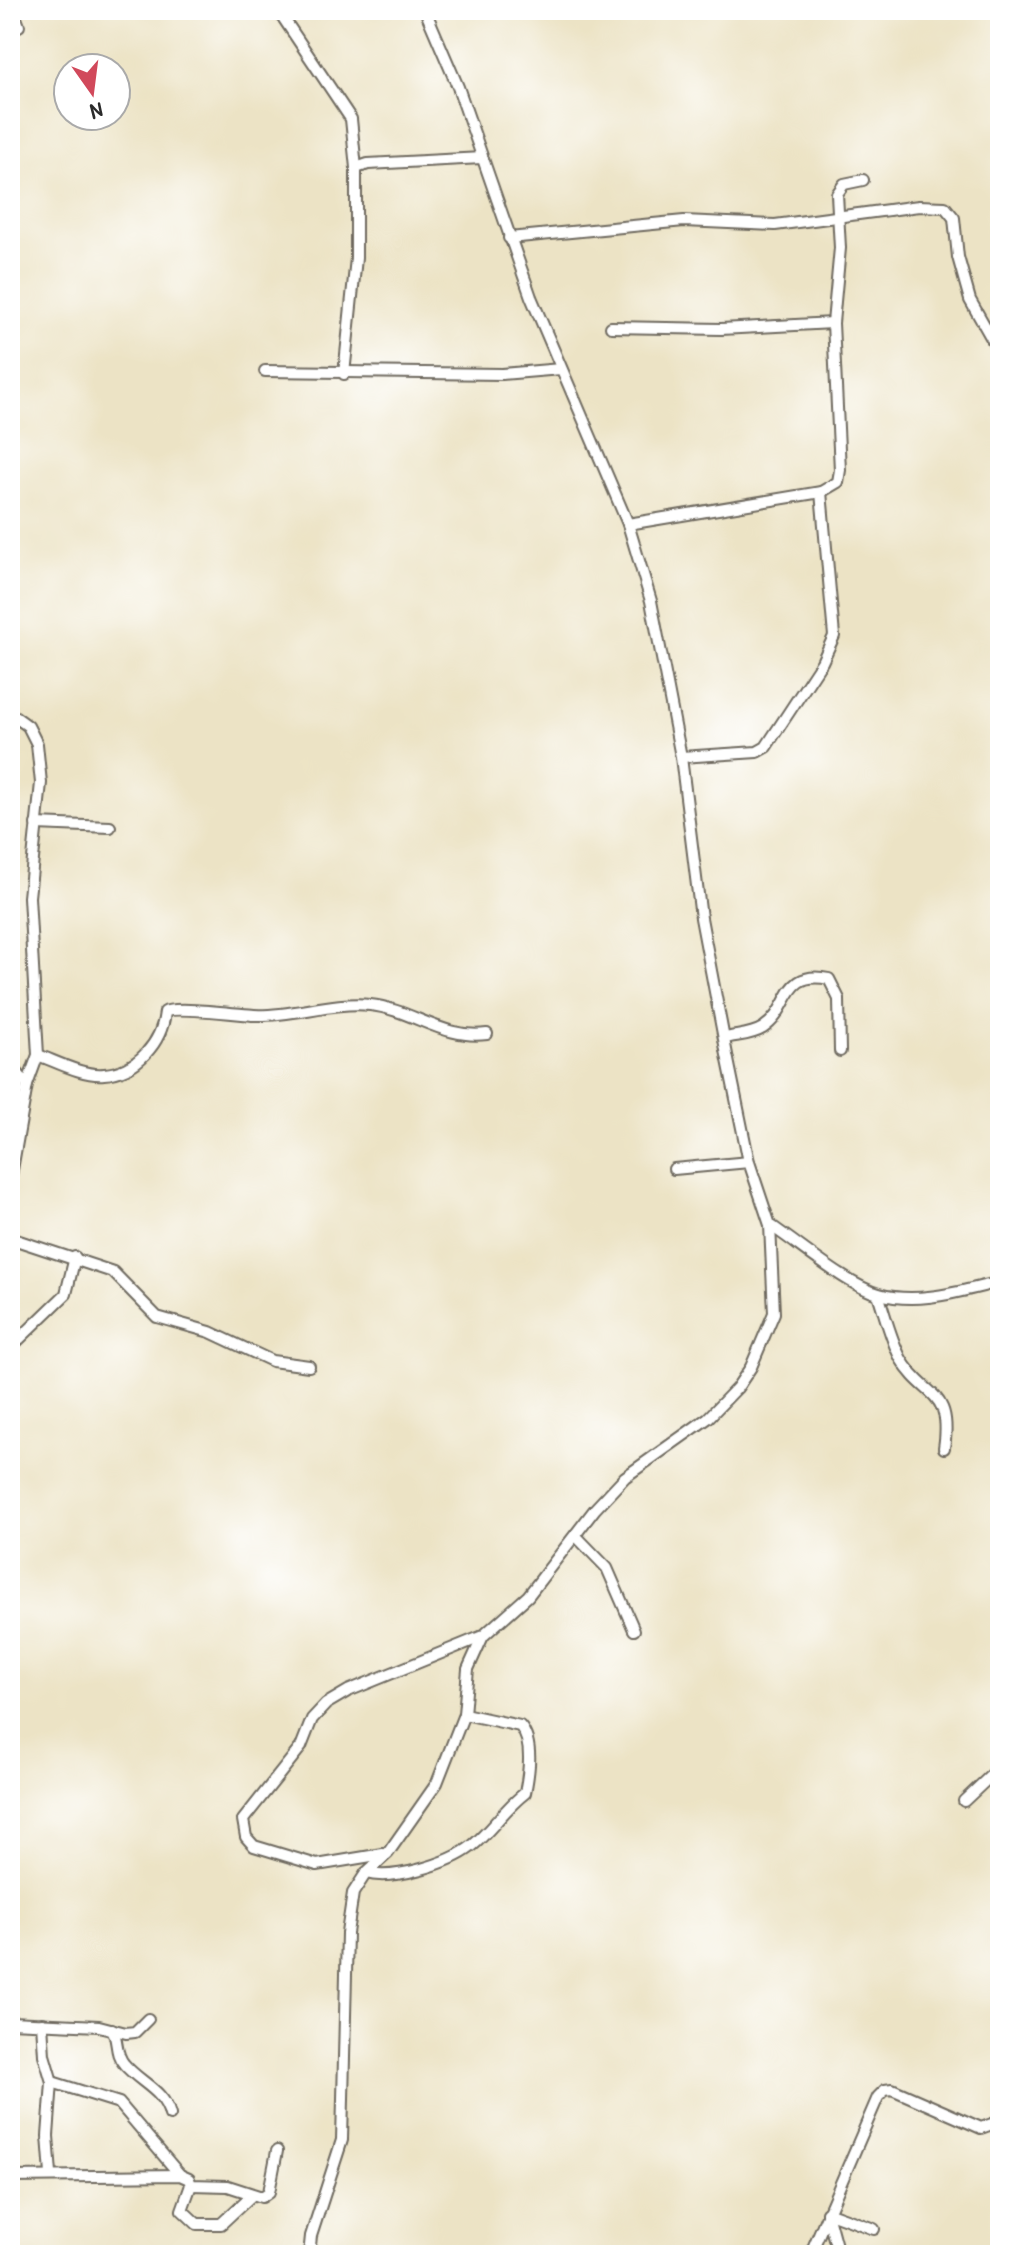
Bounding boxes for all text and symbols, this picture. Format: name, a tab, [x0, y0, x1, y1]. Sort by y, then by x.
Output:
north arrow	[52, 52, 132, 132]
text: N	[87, 95, 106, 127]

